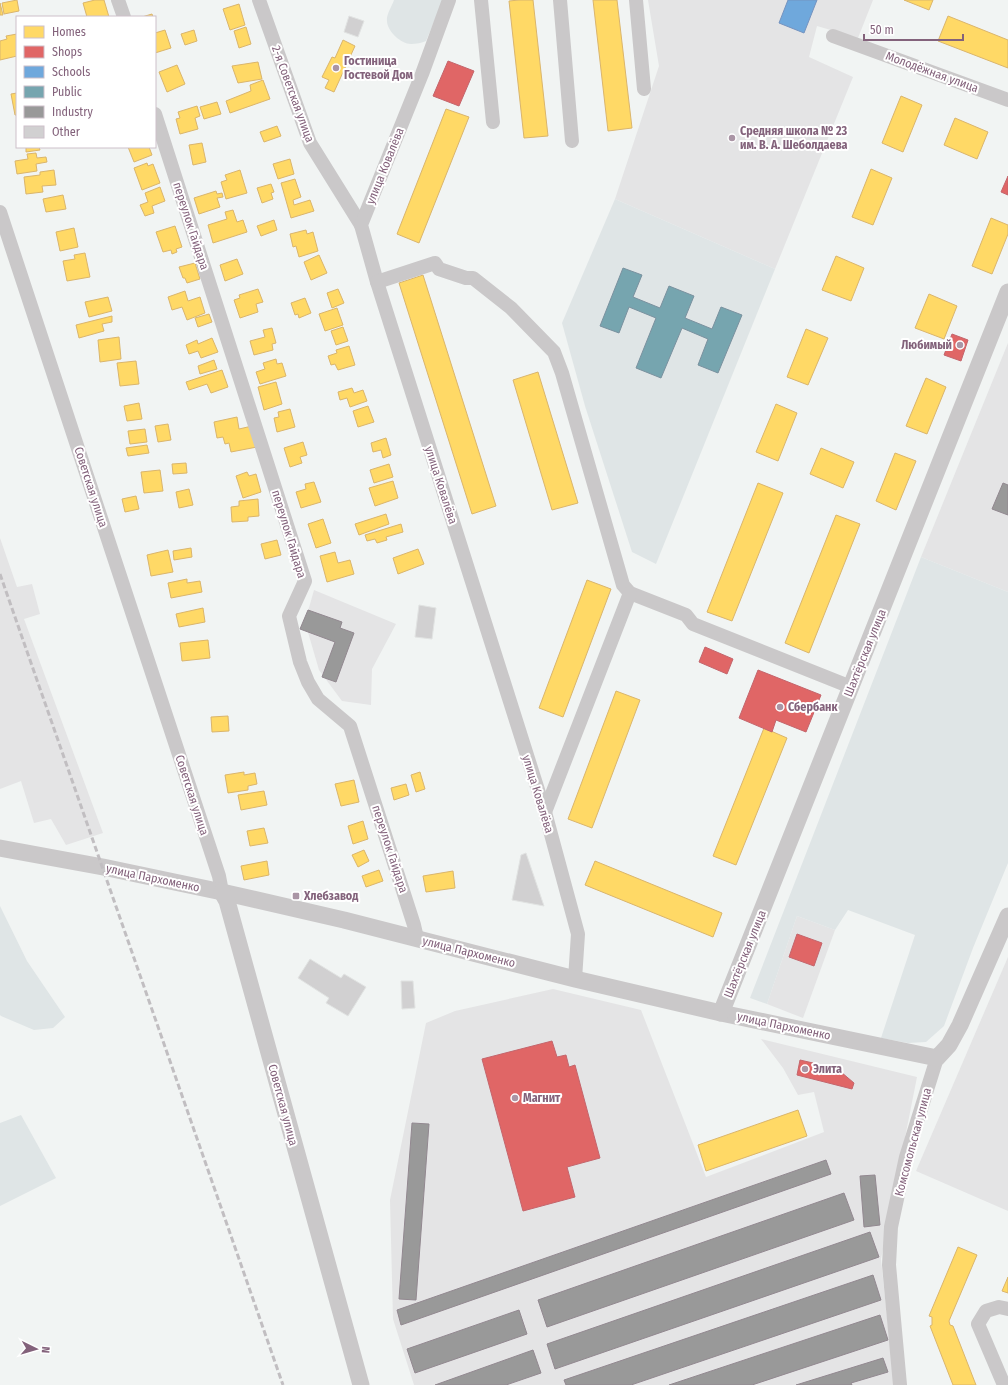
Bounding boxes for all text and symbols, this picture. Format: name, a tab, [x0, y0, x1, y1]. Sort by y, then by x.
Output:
legend	[16, 16, 156, 148]
scale bar	[864, 16, 963, 42]
text: 50 m	[870, 23, 894, 37]
text: Homes	[52, 25, 86, 39]
street label: 2-я Советская улица	[269, 44, 317, 144]
text: Shops	[52, 45, 82, 59]
street label: Молодёжная улица	[884, 49, 980, 95]
place label: Гостиница Гостевой Дом	[344, 54, 414, 82]
marker: Гостиница Гостевой Дом	[331, 63, 341, 73]
text: Schools	[52, 65, 90, 79]
text: Public	[52, 85, 82, 99]
text: Industry	[52, 105, 93, 119]
place label: Средняя школа № 23 им. В. А. Шеболдаева	[740, 124, 848, 152]
text: Other	[52, 125, 81, 139]
street label: улица Ковалёва	[363, 126, 407, 206]
marker: Средняя школа № 23 им. В. А. Шеболдаева	[727, 133, 737, 143]
street label: переулок Гайдара	[170, 180, 212, 272]
place label: Любимый	[901, 338, 952, 352]
marker: Любимый	[955, 340, 965, 350]
street label: улица Ковалёва	[422, 444, 460, 526]
street label: Советская улица	[71, 445, 111, 529]
street label: переулок Гайдара	[269, 488, 309, 580]
street label: Шахтёрская улица	[841, 607, 889, 699]
place label: Сбербанк	[788, 700, 838, 714]
marker: Сбербанк	[775, 702, 785, 712]
street label: Советская улица	[172, 753, 212, 837]
street label: улица Ковалёва	[519, 753, 557, 835]
street label: переулок Гайдара	[369, 803, 411, 895]
street label: улица Пархоменко	[105, 861, 201, 895]
place label: Хлебзавод	[303, 889, 358, 903]
marker: Хлебзавод	[291, 891, 301, 901]
street label: Шахтёрская улица	[721, 908, 769, 1000]
street label: улица Пархоменко	[421, 934, 517, 970]
street label: улица Пархоменко	[736, 1009, 832, 1043]
place label: Элита	[813, 1062, 842, 1076]
street label: Советская улица	[265, 1063, 301, 1147]
marker: Элита	[800, 1064, 810, 1074]
street label: Комсомольская улица	[892, 1086, 934, 1198]
place label: Магнит	[523, 1091, 561, 1105]
marker: Магнит	[510, 1093, 520, 1103]
north arrow	[16, 1329, 56, 1369]
text: N	[39, 1346, 52, 1354]

